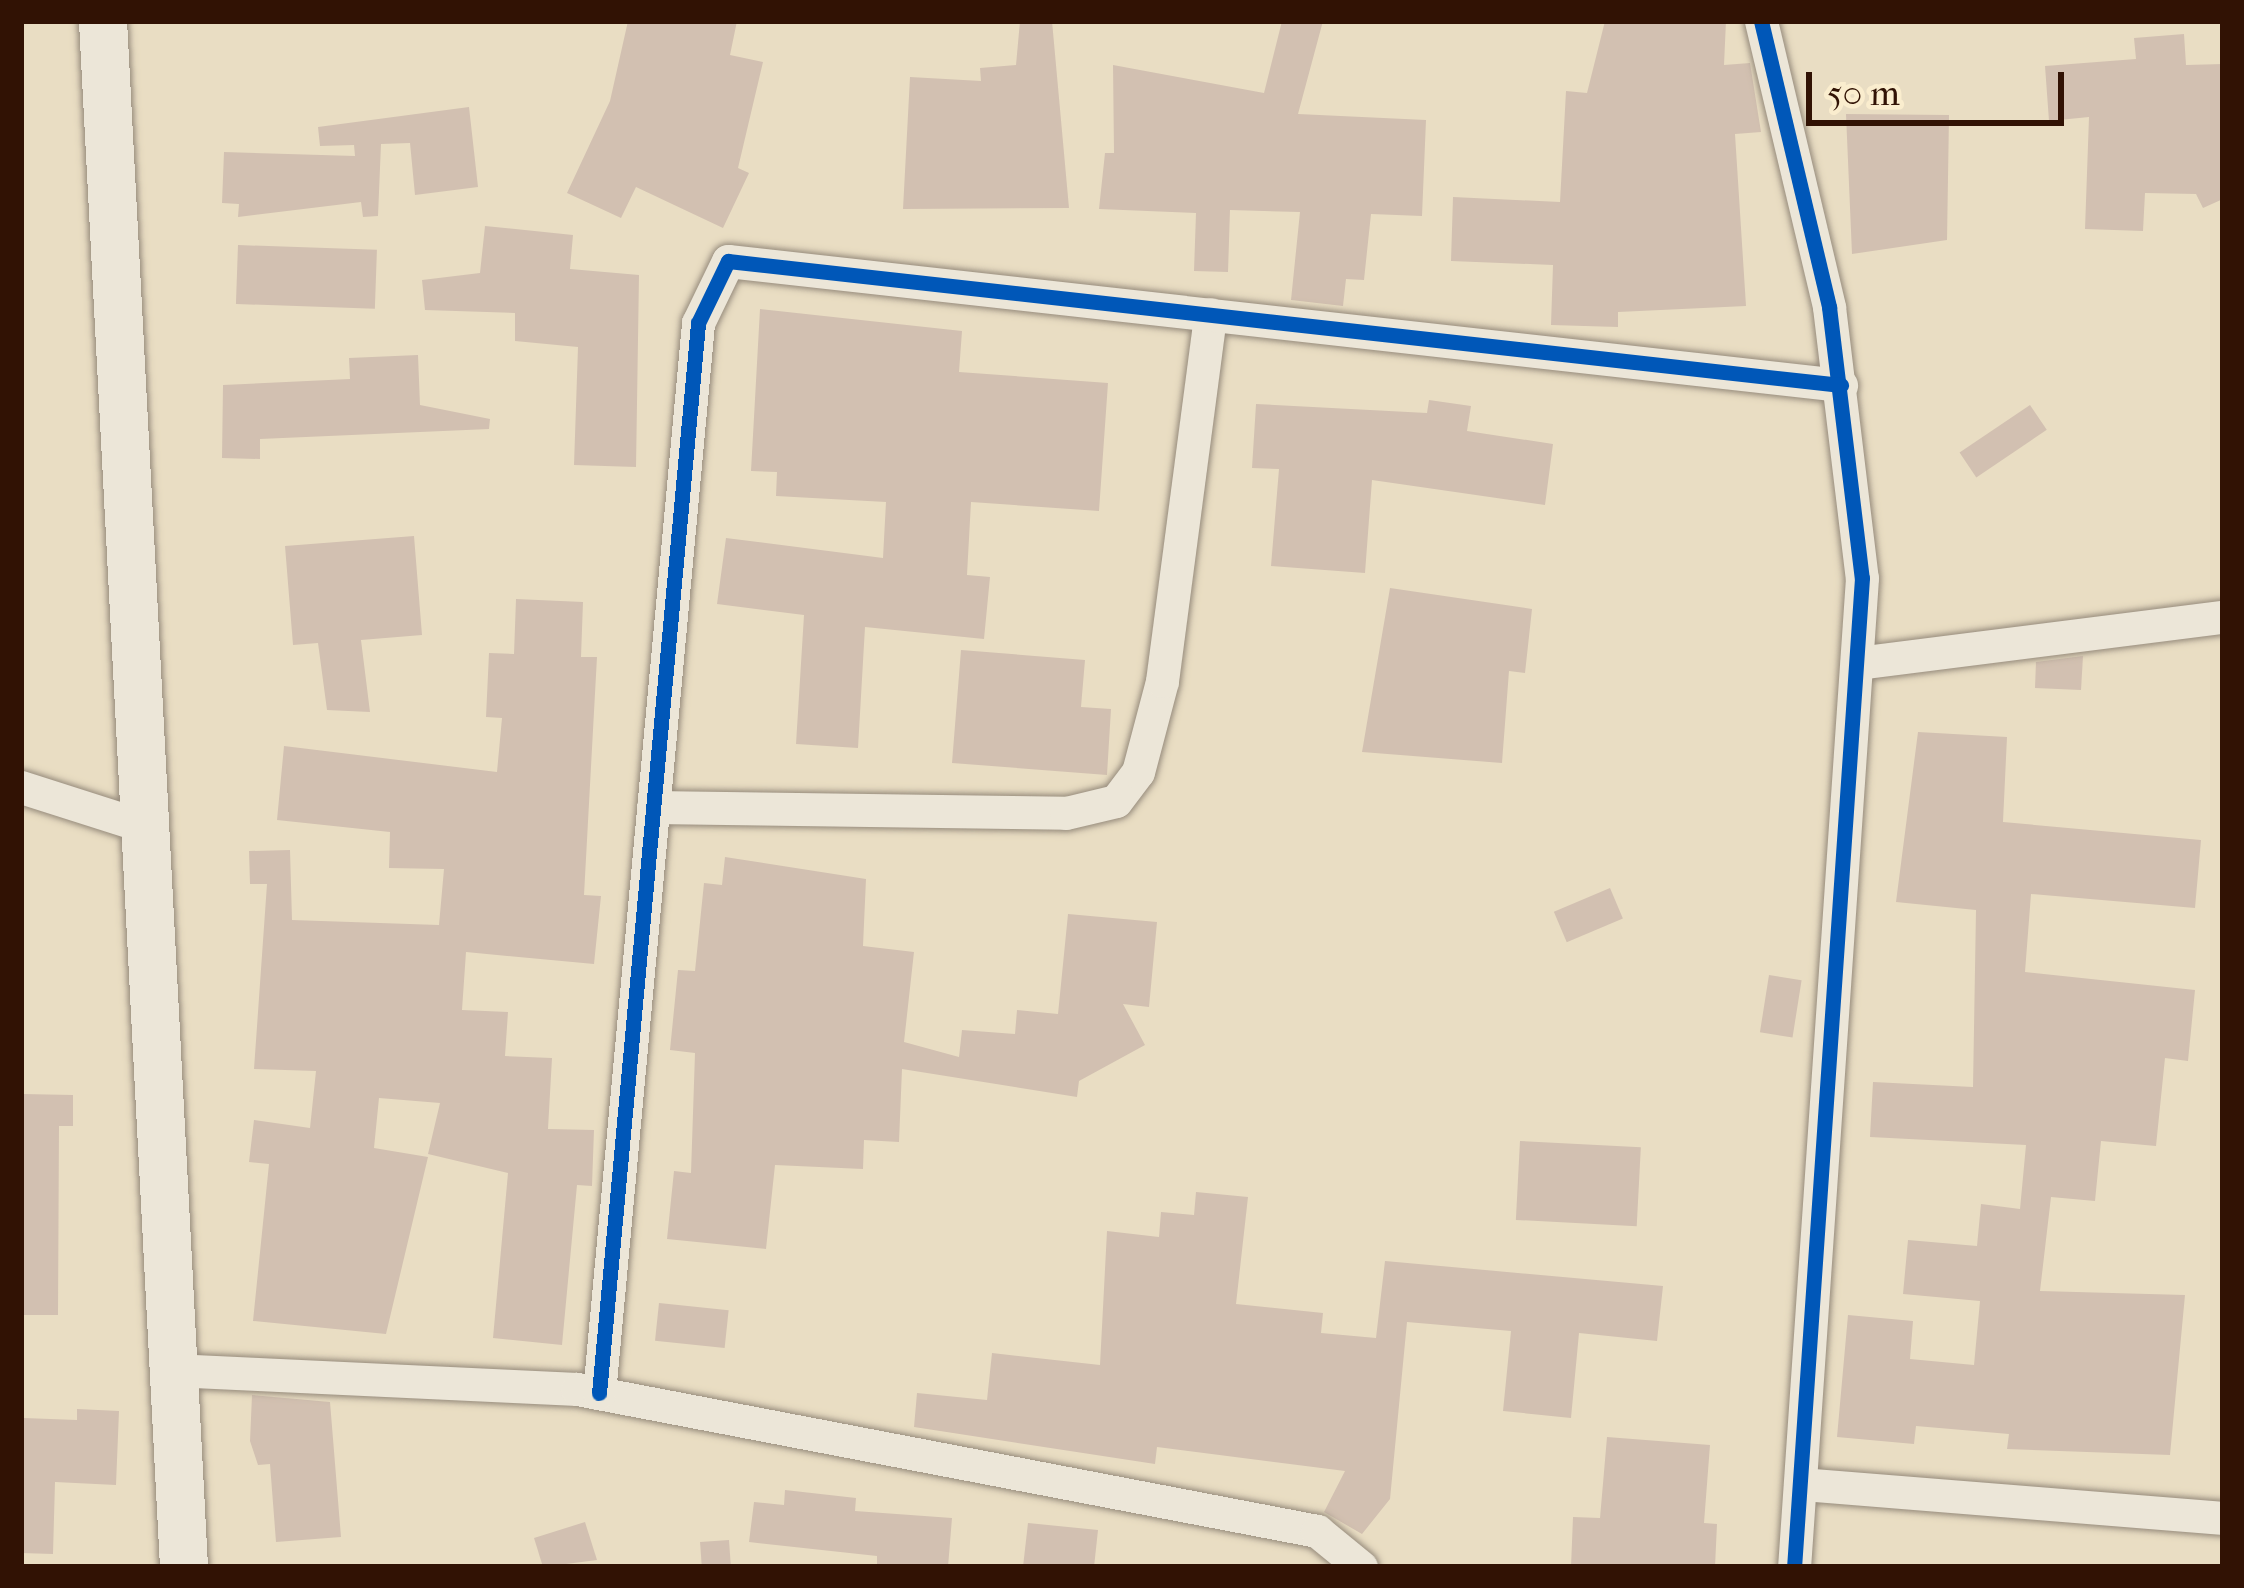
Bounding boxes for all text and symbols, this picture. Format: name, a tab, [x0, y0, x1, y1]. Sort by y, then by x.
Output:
scale bar	[1812, 48, 2070, 122]
text: 50 m	[1827, 72, 1900, 114]

